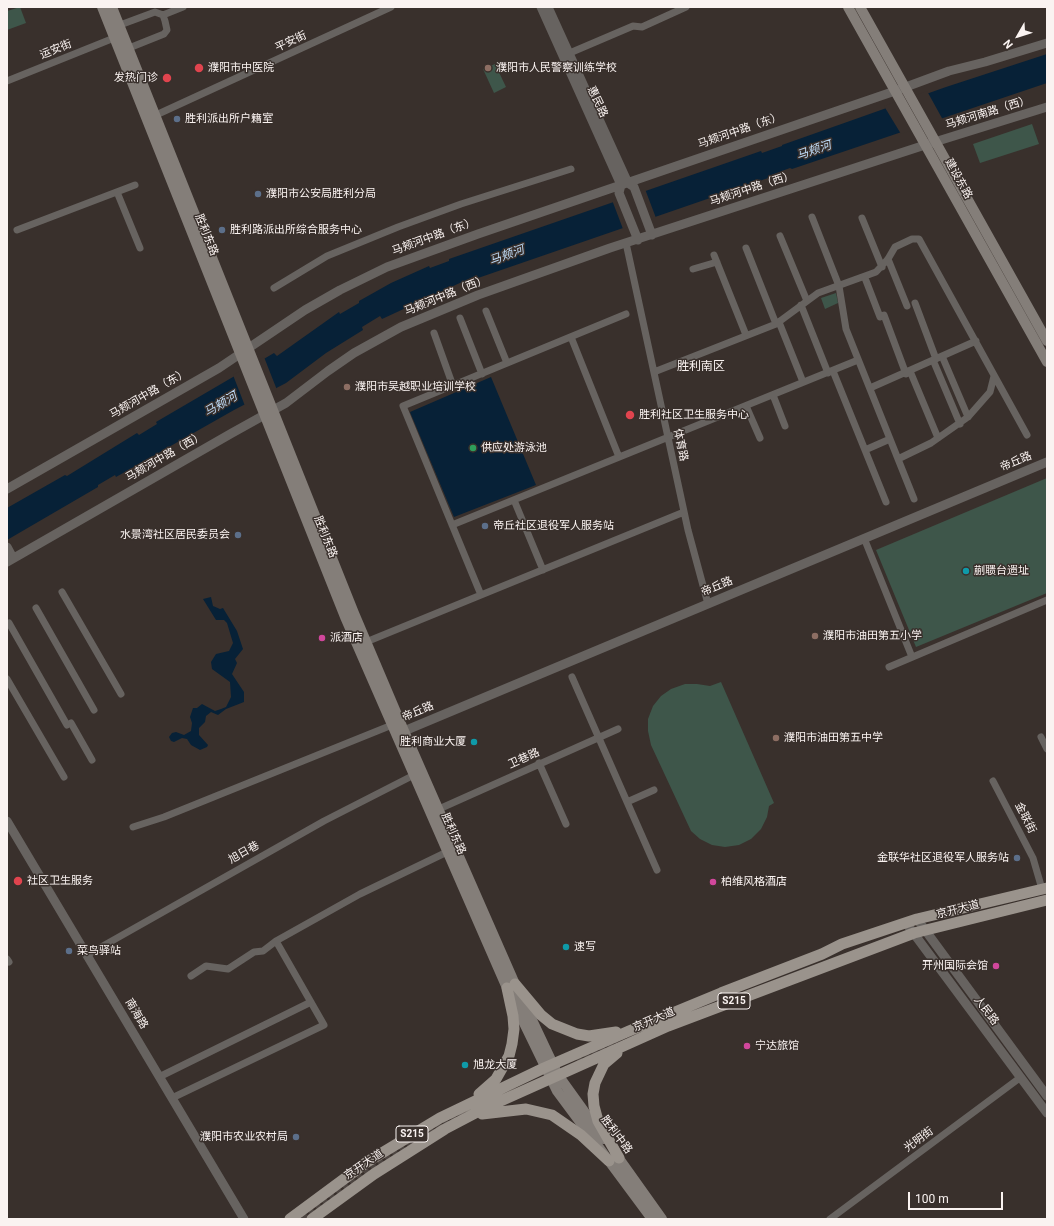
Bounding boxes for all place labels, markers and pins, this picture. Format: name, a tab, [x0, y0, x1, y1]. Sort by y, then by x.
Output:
place label: 濮阳市中医院	[208, 61, 274, 75]
place label: 濮阳市人民警察训练学校	[496, 61, 617, 75]
marker: 濮阳市中医院	[193, 62, 205, 74]
marker: 濮阳市人民警察训练学校	[483, 63, 493, 73]
place label: 发热门诊	[114, 71, 158, 85]
marker: 发热门诊	[161, 72, 173, 84]
place label: 胜利派出所户籍室	[185, 112, 273, 126]
marker: 胜利派出所户籍室	[172, 114, 182, 124]
place label: 濮阳市公安局胜利分局	[266, 187, 376, 201]
marker: 濮阳市公安局胜利分局	[253, 189, 263, 199]
place label: 胜利路派出所综合服务中心	[230, 223, 362, 237]
marker: 胜利路派出所综合服务中心	[217, 225, 227, 235]
place label: 濮阳市吴越职业培训学校	[355, 380, 476, 394]
marker: 濮阳市吴越职业培训学校	[342, 382, 352, 392]
place label: 胜利社区卫生服务中心	[639, 408, 749, 422]
marker: 胜利社区卫生服务中心	[624, 409, 636, 421]
place label: 供应处游泳池	[481, 441, 547, 455]
marker: 供应处游泳池	[468, 443, 478, 453]
place label: 帝丘社区退役军人服务站	[493, 519, 614, 533]
marker: 帝丘社区退役军人服务站	[480, 521, 490, 531]
place label: 水景湾社区居民委员会	[120, 528, 230, 542]
marker: 水景湾社区居民委员会	[233, 530, 243, 540]
place label: 蒯聩台遗址	[974, 564, 1029, 578]
marker: 蒯聩台遗址	[961, 566, 971, 576]
place label: 濮阳市油田第五小学	[823, 629, 922, 643]
place label: 派酒店	[330, 631, 363, 645]
marker: 濮阳市油田第五小学	[810, 631, 820, 641]
marker: 派酒店	[317, 633, 327, 643]
place label: 濮阳市油田第五中学	[784, 731, 883, 745]
marker: 濮阳市油田第五中学	[771, 733, 781, 743]
place label: 胜利商业大厦	[400, 735, 466, 749]
marker: 胜利商业大厦	[469, 737, 479, 747]
place label: 金联华社区退役军人服务站	[877, 851, 1009, 865]
marker: 金联华社区退役军人服务站	[1012, 853, 1022, 863]
place label: 社区卫生服务	[27, 874, 93, 888]
marker: 社区卫生服务	[12, 875, 24, 887]
place label: 柏维风格酒店	[721, 875, 787, 889]
marker: 柏维风格酒店	[708, 877, 718, 887]
place label: 速写	[574, 940, 596, 954]
marker: 速写	[561, 942, 571, 952]
place label: 菜鸟驿站	[77, 944, 121, 958]
marker: 菜鸟驿站	[64, 946, 74, 956]
place label: 开州国际会馆	[922, 959, 988, 973]
marker: 开州国际会馆	[991, 961, 1001, 971]
place label: 宁达旅馆	[755, 1039, 799, 1053]
marker: 宁达旅馆	[742, 1041, 752, 1051]
place label: 旭龙大厦	[473, 1058, 517, 1072]
marker: 旭龙大厦	[460, 1060, 470, 1070]
place label: 濮阳市农业农村局	[200, 1130, 288, 1144]
marker: 濮阳市农业农村局	[291, 1132, 301, 1142]

